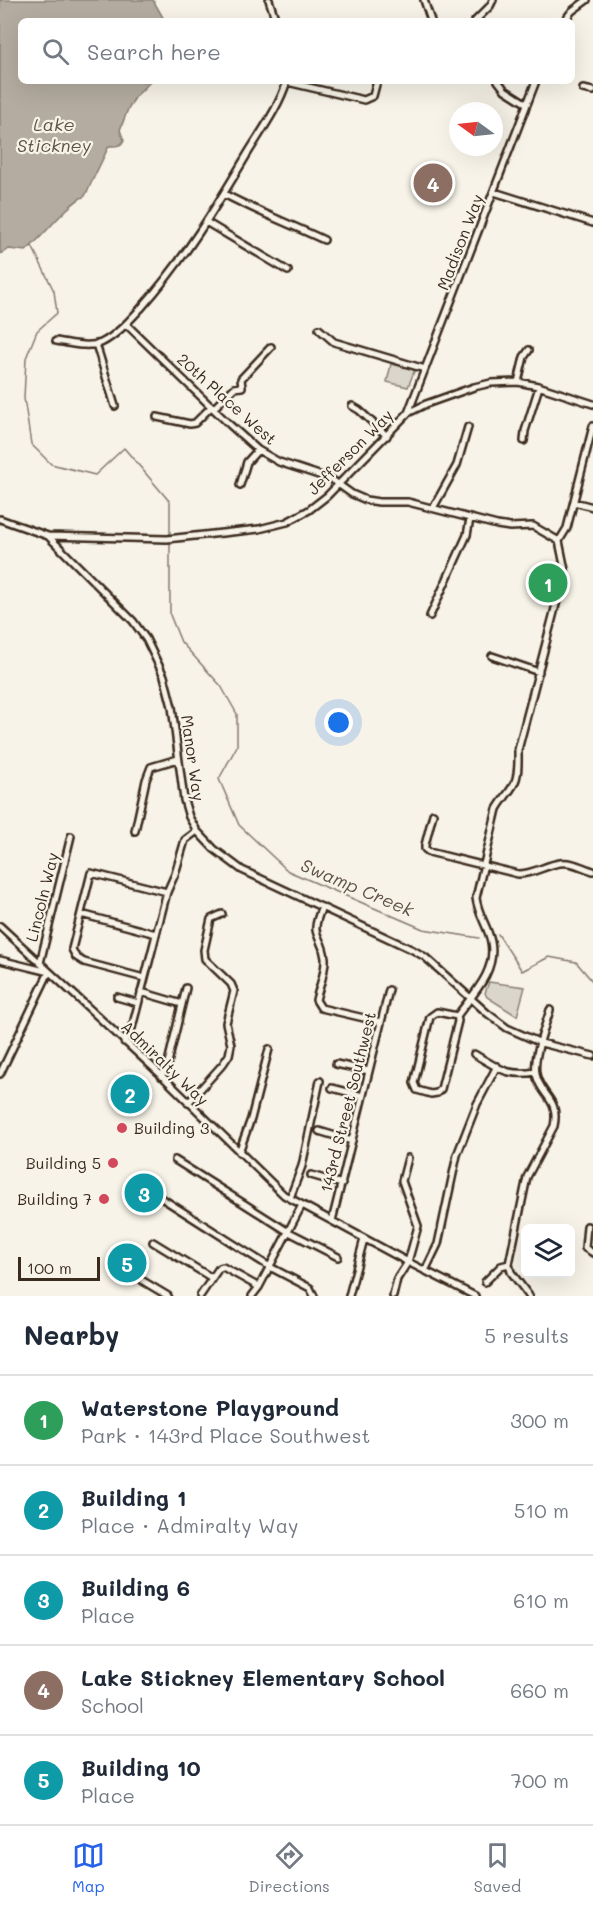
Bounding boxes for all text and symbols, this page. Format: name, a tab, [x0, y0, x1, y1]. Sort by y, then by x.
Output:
search box	[18, 18, 575, 84]
icon: search	[39, 35, 72, 68]
text: Search here	[87, 37, 221, 66]
north arrow	[449, 102, 503, 156]
water label: Lake Stickney	[17, 112, 92, 157]
pin: 4	[414, 160, 452, 206]
street label: Madison Way	[432, 191, 488, 293]
street label: 20th Place West	[173, 348, 282, 449]
street label: Jefferson Way	[302, 404, 397, 499]
pin: 1	[528, 560, 568, 606]
your location	[324, 708, 353, 737]
street label: Manor Way	[177, 714, 210, 802]
street label: Lincoln Way	[20, 850, 63, 944]
water label: Swamp Creek	[297, 853, 418, 922]
street label: 143rd Street Southwest	[315, 1009, 380, 1195]
street label: Admiralty Way	[117, 1016, 214, 1110]
pin: 2	[110, 1072, 150, 1116]
place label: Building 3	[134, 1117, 209, 1138]
marker: Building 3	[115, 1121, 129, 1135]
place label: Building 5	[26, 1152, 101, 1173]
marker: Building 5	[106, 1156, 120, 1170]
pin: 3	[124, 1170, 164, 1216]
place label: Building 7	[17, 1188, 92, 1209]
marker: Building 7	[97, 1192, 111, 1206]
map controls	[521, 1224, 575, 1278]
button: layers	[521, 1224, 575, 1278]
pin: 5	[108, 1240, 146, 1286]
scale bar	[18, 1254, 100, 1282]
text: 100 m	[27, 1257, 72, 1278]
text: Nearby	[24, 1318, 119, 1352]
text: 5 results	[484, 1322, 569, 1348]
text: Waterstone Playground	[81, 1393, 339, 1422]
text: 1	[39, 1407, 48, 1433]
text: 300 m	[510, 1407, 569, 1433]
text: Park · 143rd Place Southwest	[81, 1422, 370, 1448]
text: Building 1	[81, 1483, 187, 1512]
text: 2	[38, 1497, 49, 1523]
text: 510 m	[514, 1497, 569, 1523]
text: Place · Admiralty Way	[81, 1512, 299, 1538]
text: Building 6	[81, 1573, 190, 1602]
text: 3	[38, 1587, 50, 1613]
text: 610 m	[513, 1587, 569, 1613]
text: Place	[81, 1602, 135, 1628]
text: Lake Stickney Elementary School	[81, 1663, 445, 1692]
text: 4	[37, 1677, 50, 1703]
text: 660 m	[510, 1677, 569, 1703]
text: School	[81, 1692, 144, 1718]
text: Building 10	[81, 1753, 201, 1782]
text: 5	[38, 1767, 49, 1793]
text: 700 m	[511, 1767, 569, 1793]
text: Place	[81, 1782, 135, 1808]
tab: Map	[72, 1839, 105, 1896]
tab: Directions	[249, 1839, 330, 1896]
tab: Saved	[474, 1839, 521, 1896]

